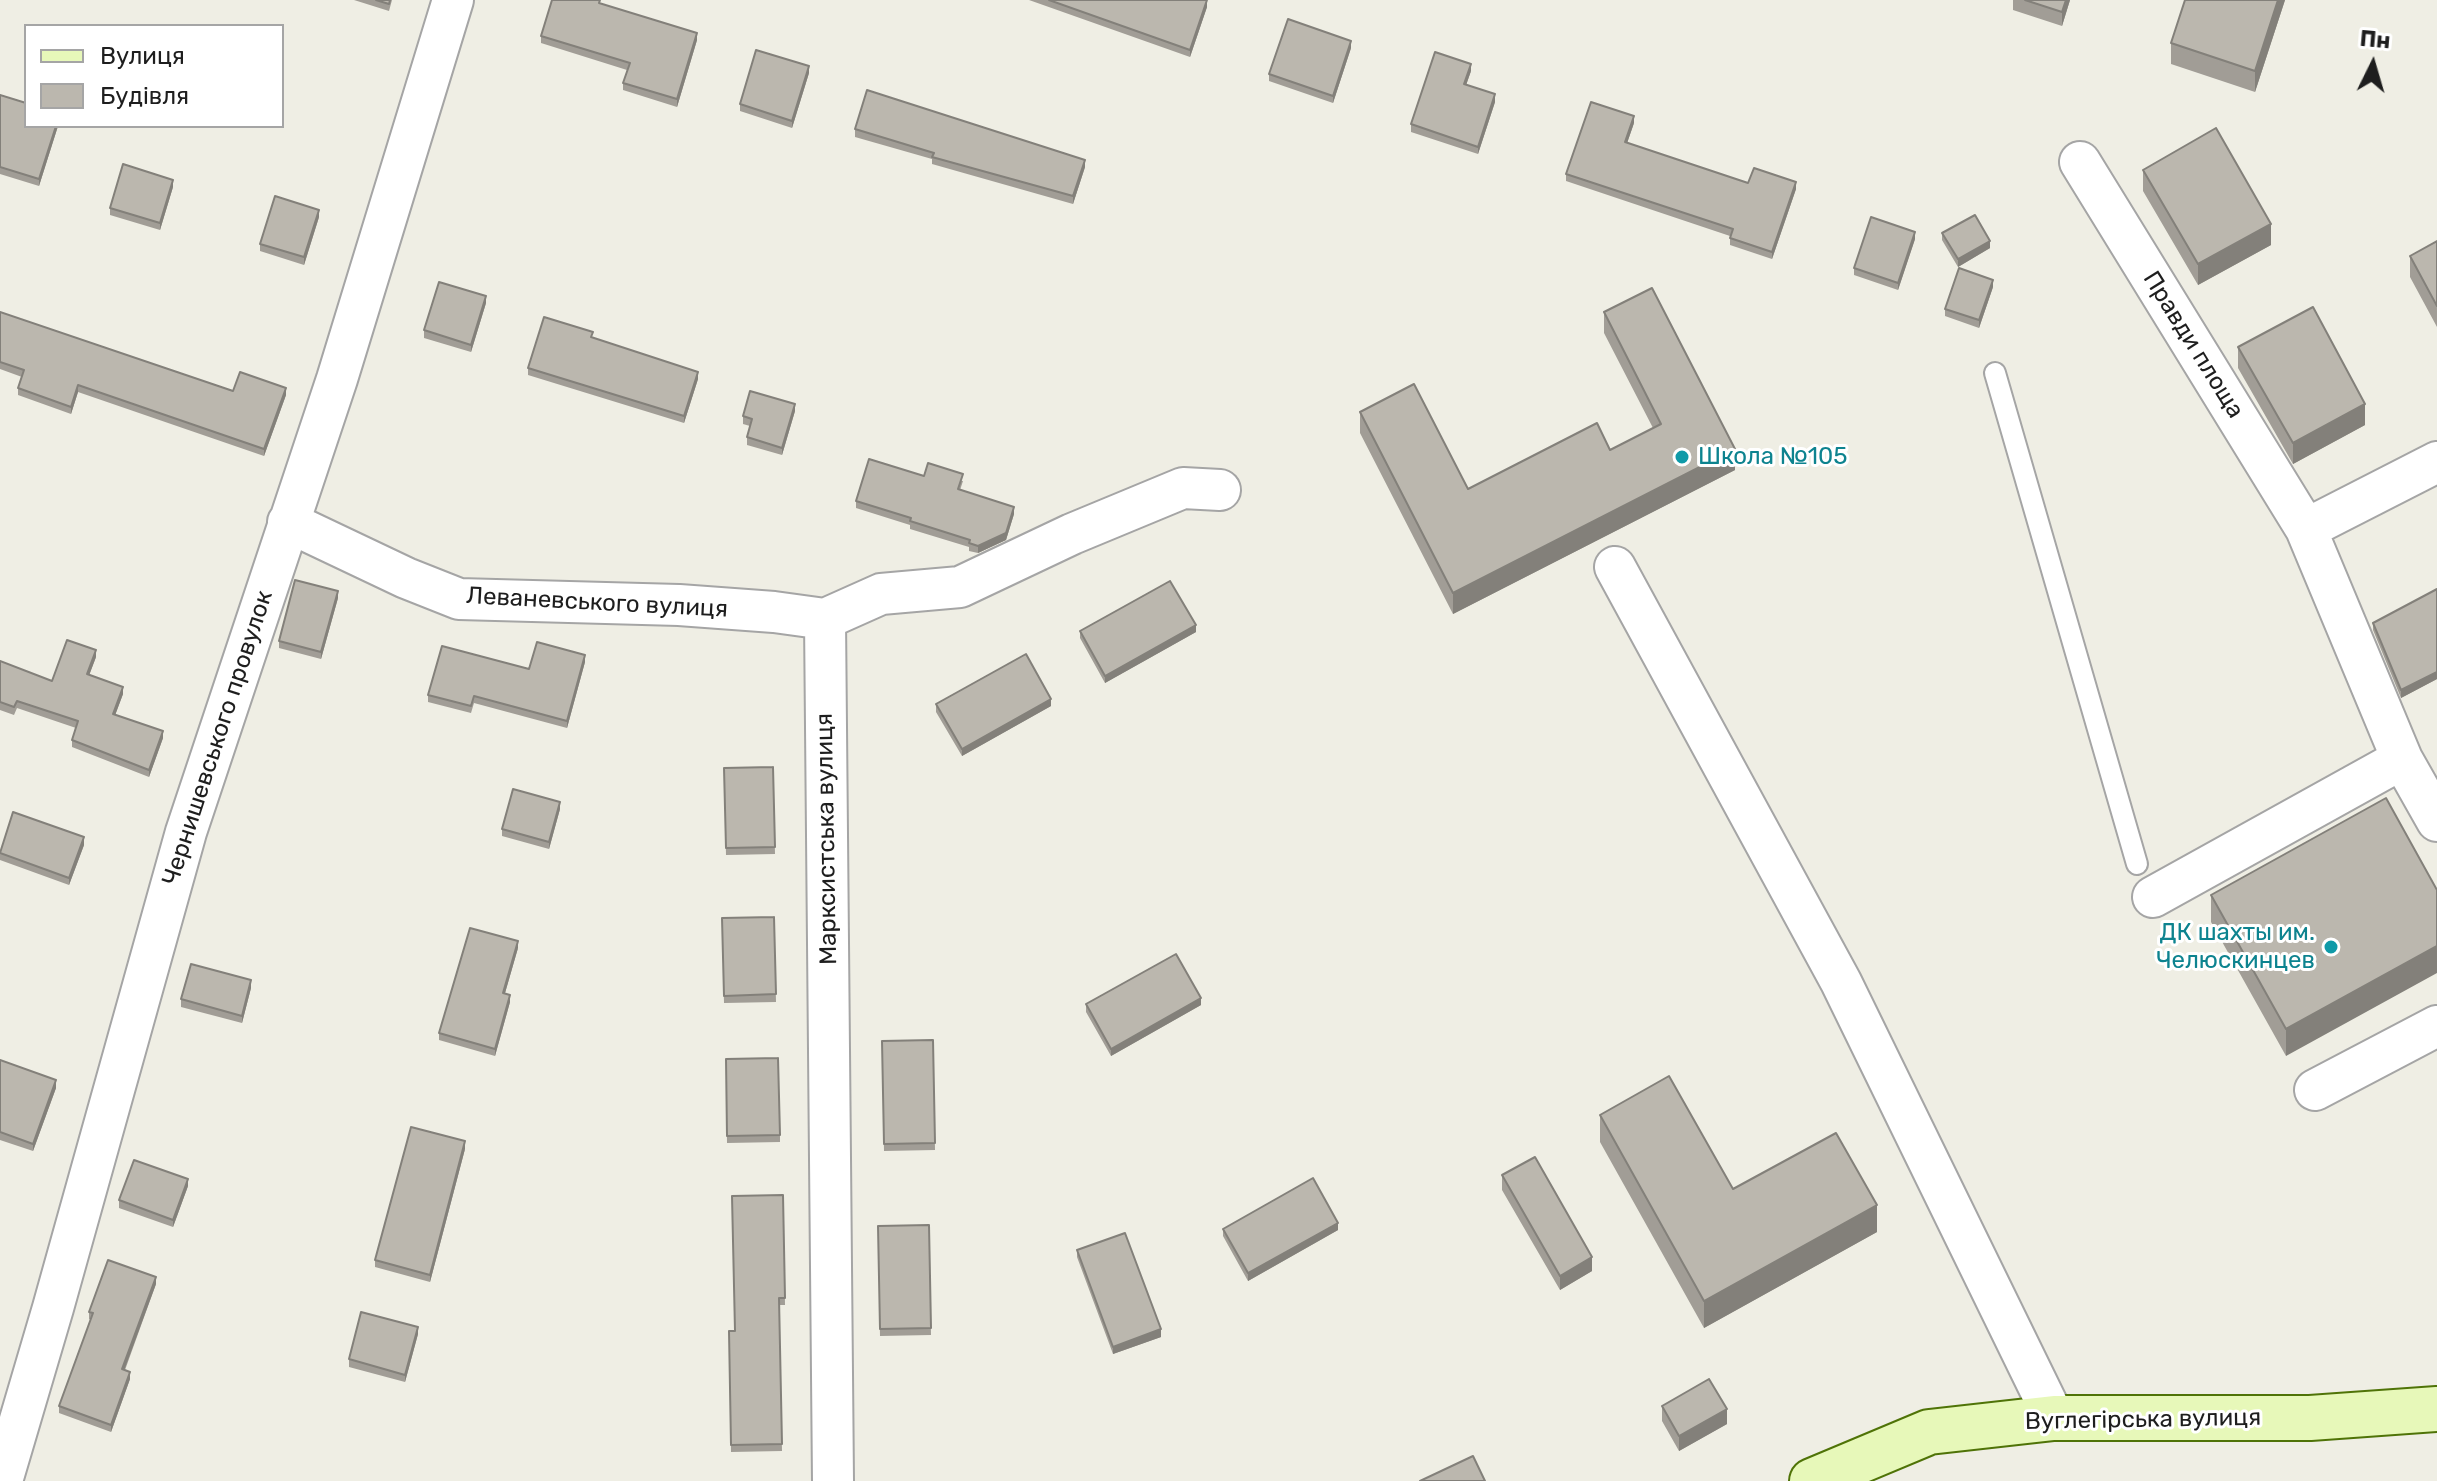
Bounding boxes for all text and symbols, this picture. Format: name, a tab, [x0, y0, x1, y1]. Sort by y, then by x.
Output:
legend	[24, 24, 284, 128]
north arrow	[2333, 24, 2413, 104]
text: Пн	[2359, 25, 2391, 54]
text: Вулиця	[100, 42, 185, 70]
text: Будівля	[100, 82, 189, 110]
street label: Правди площа	[2136, 266, 2250, 424]
place label: Школа №105	[1698, 443, 1847, 471]
marker: Школа №105	[1673, 448, 1691, 466]
street label: Леваневського вулиця	[465, 582, 729, 624]
street label: Чернишевського провулок	[157, 587, 279, 889]
street label: Марксистська вулиця	[810, 713, 844, 965]
place label: ДК шахты им. Челюскинцев	[2156, 919, 2315, 975]
marker: ДК шахты им. Челюскинцев	[2322, 938, 2340, 956]
street label: Вуглегірська вулиця	[2025, 1404, 2261, 1436]

